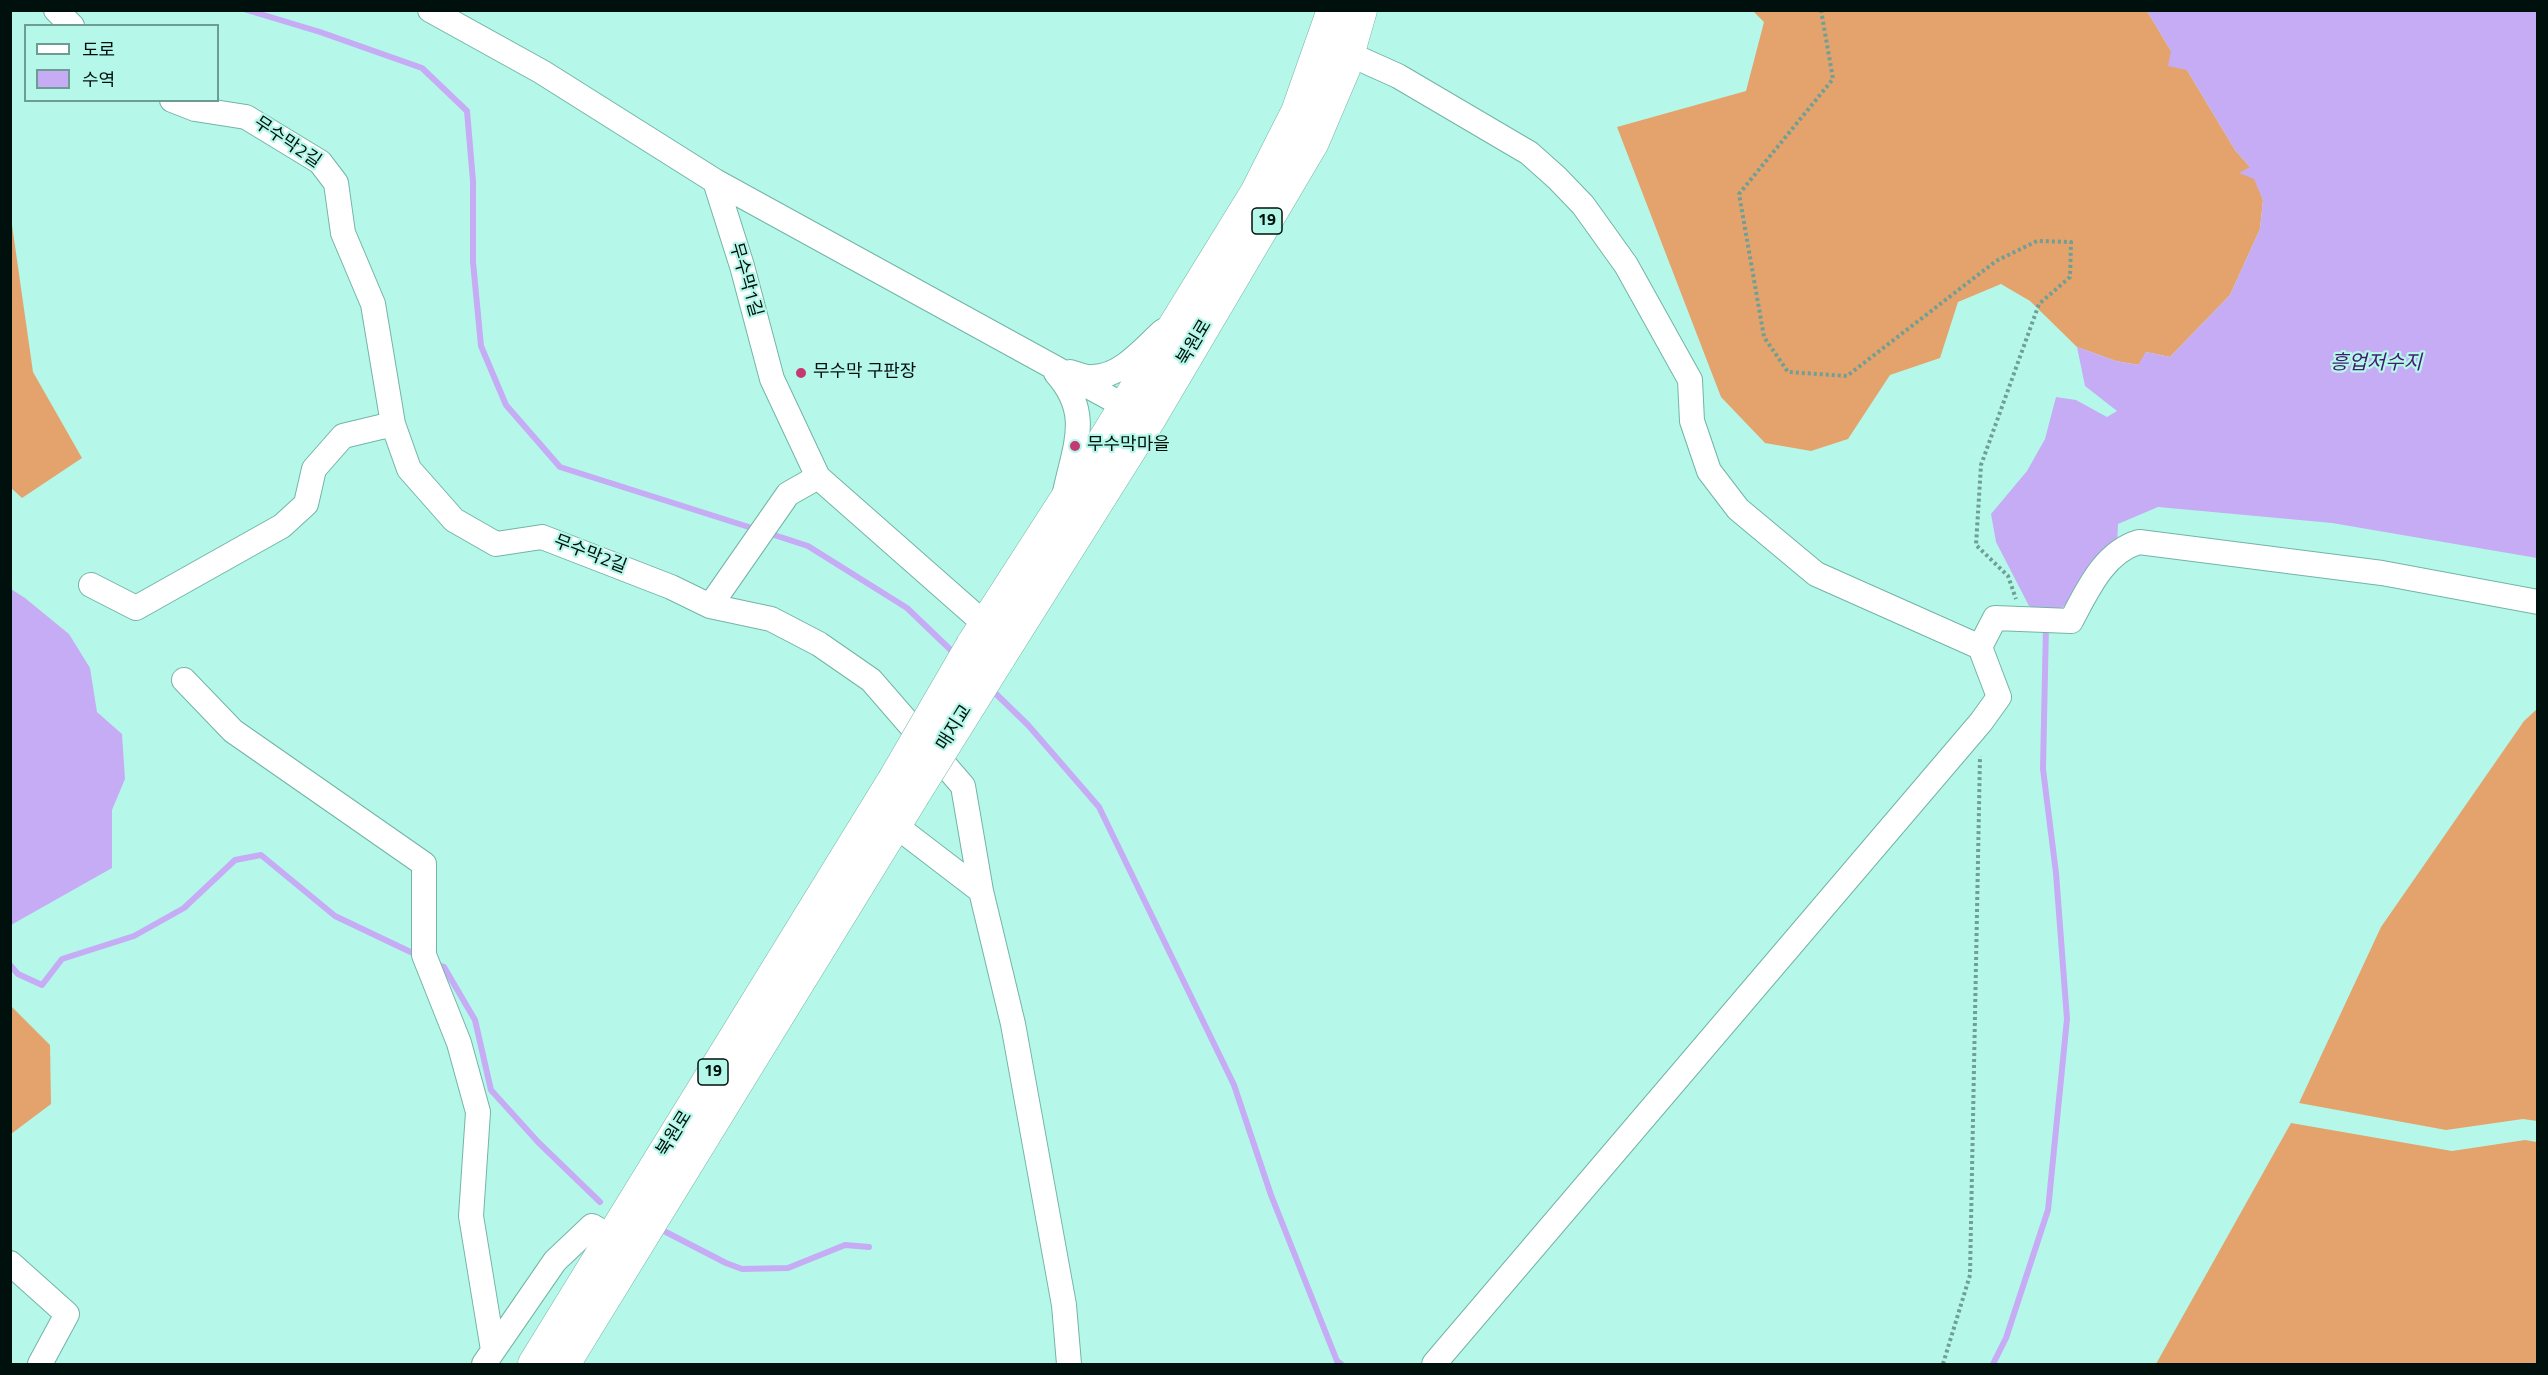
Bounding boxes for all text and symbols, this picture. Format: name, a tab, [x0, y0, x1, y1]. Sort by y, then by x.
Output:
legend	[24, 24, 219, 102]
text: 도로	[82, 36, 115, 63]
text: 수역	[82, 66, 115, 93]
street label: 무수막2길	[249, 113, 325, 173]
road number: 19	[1252, 208, 1282, 234]
street label: 무수막1길	[724, 240, 766, 320]
street label: 북원로	[1173, 316, 1217, 370]
water label: 흥업저수지	[2330, 352, 2422, 376]
place label: 무수막 구판장	[813, 362, 916, 384]
marker: 무수막 구판장	[794, 366, 808, 380]
place label: 무수막마을	[1087, 435, 1170, 457]
marker: 무수막마을	[1068, 439, 1082, 453]
street label: 무수막2길	[551, 531, 629, 579]
street label: 매지교	[933, 701, 977, 755]
road number: 19	[698, 1059, 728, 1085]
street label: 북원로	[653, 1107, 697, 1161]

